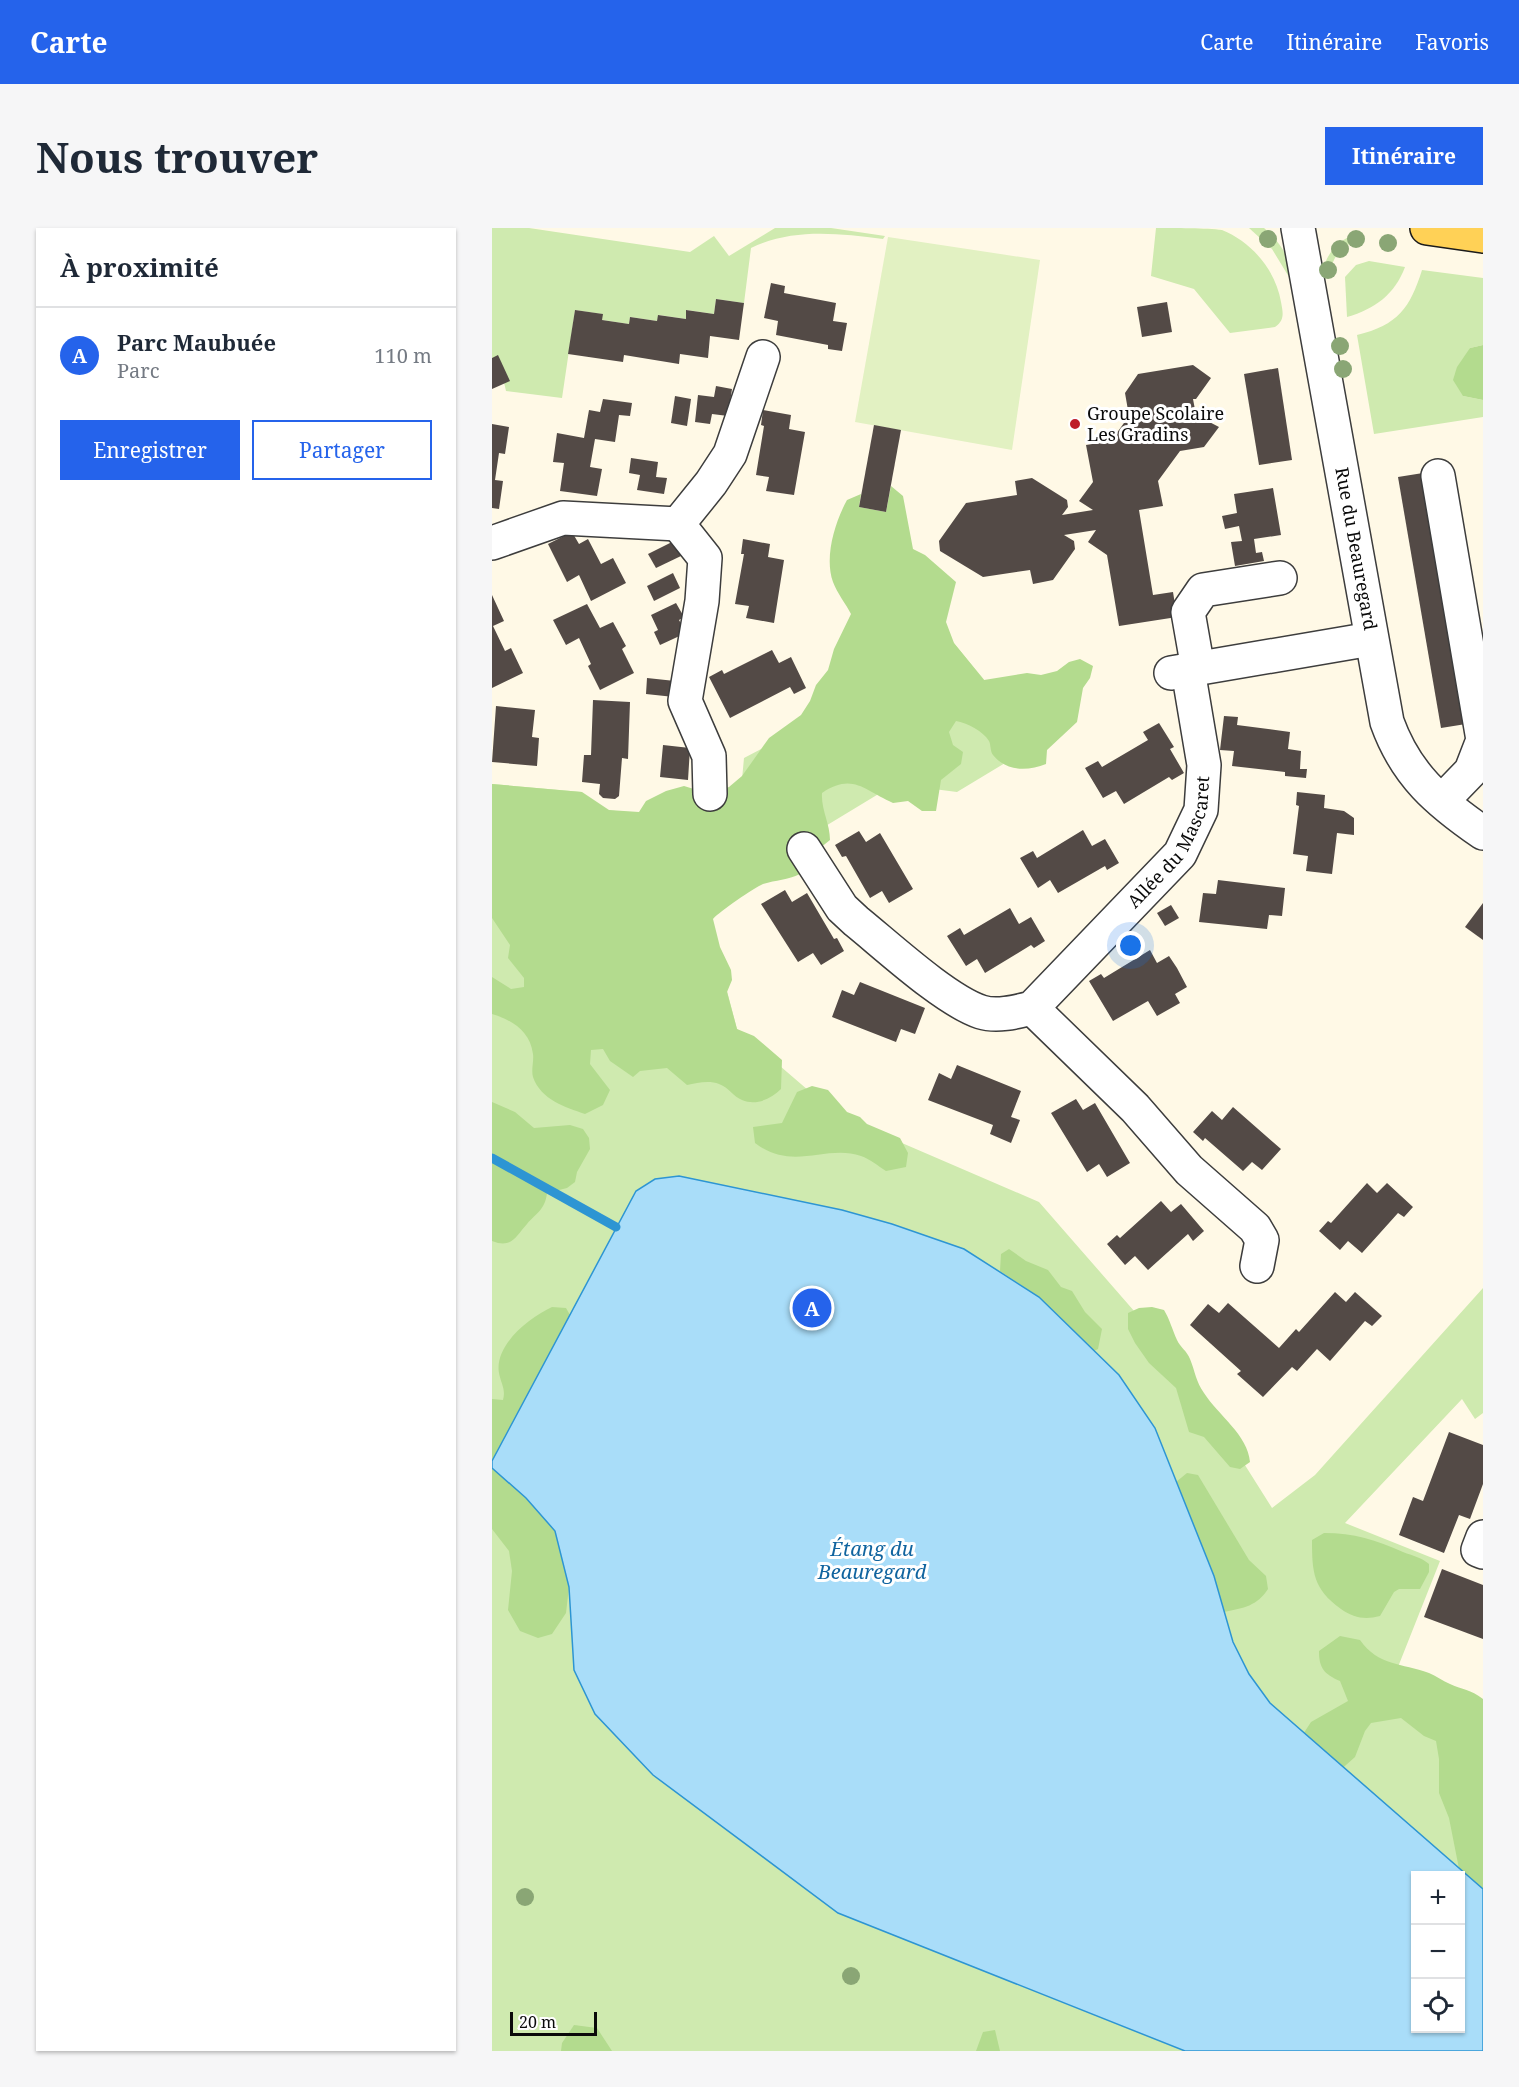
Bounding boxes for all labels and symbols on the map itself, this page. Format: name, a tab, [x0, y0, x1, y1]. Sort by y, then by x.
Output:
place label: Groupe Scolaire Les Gradins	[1087, 401, 1224, 446]
marker: Groupe Scolaire Les Gradins	[1068, 417, 1082, 431]
street label: Rue du Beauregard	[1330, 465, 1383, 632]
street label: Allée du Mascaret	[1122, 775, 1214, 913]
your location	[1116, 931, 1145, 960]
pin: A	[792, 1286, 832, 1330]
water label: Étang du Beauregard	[817, 1535, 927, 1585]
scale bar	[510, 2009, 597, 2036]

